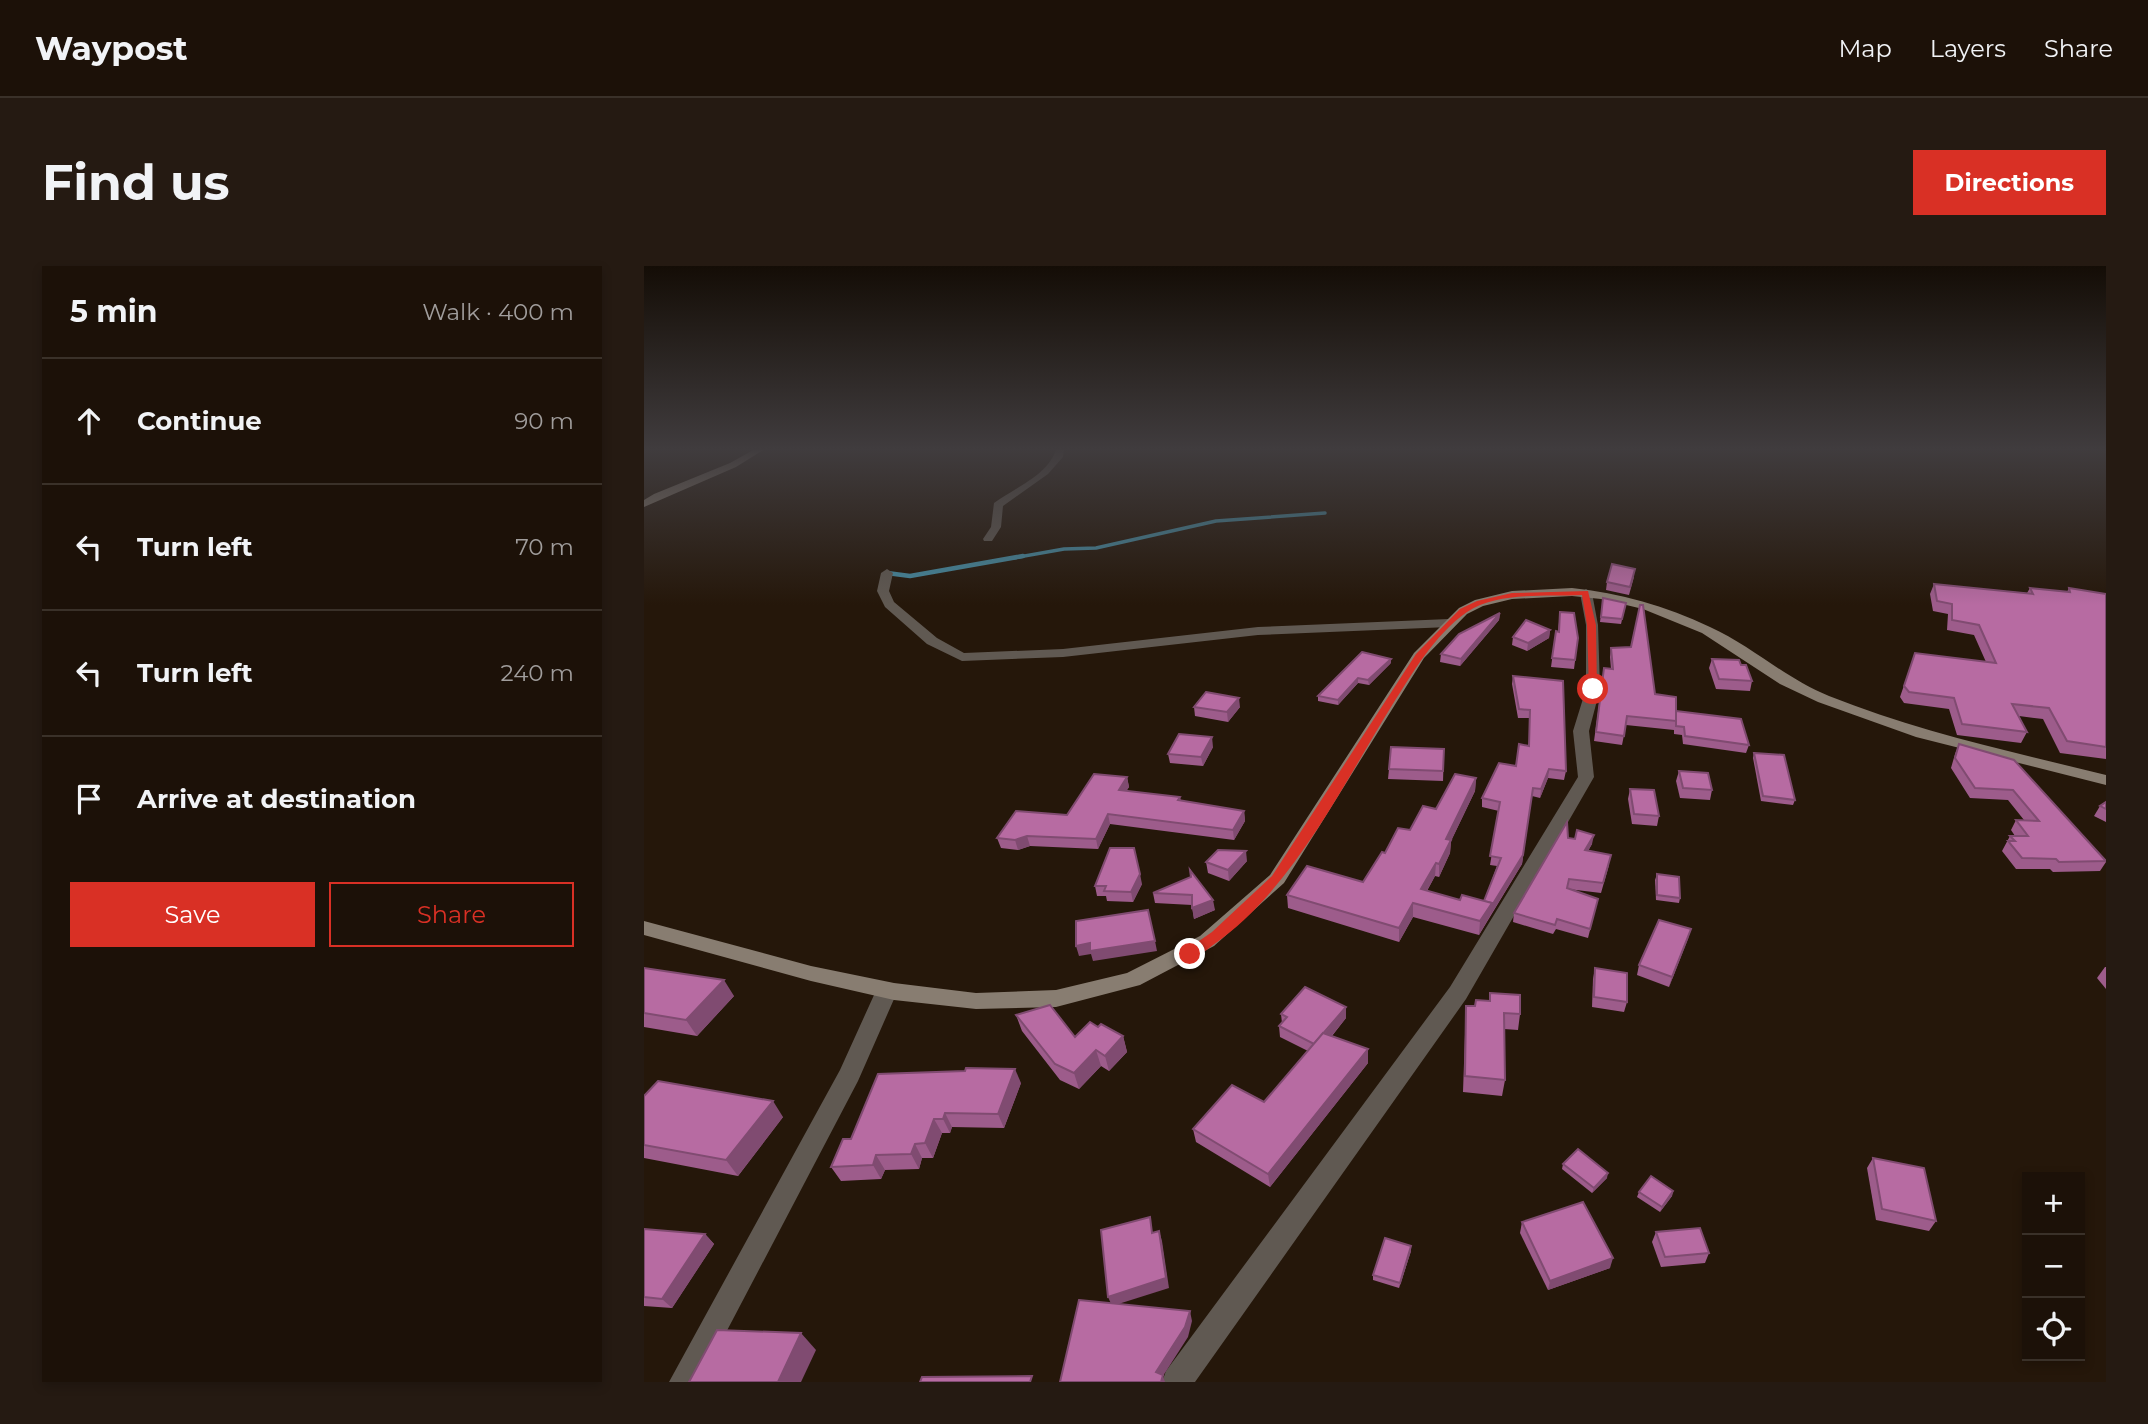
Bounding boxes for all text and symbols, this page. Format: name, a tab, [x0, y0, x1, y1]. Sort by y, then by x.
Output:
text: Waypost	[35, 28, 188, 68]
text: Map	[1838, 34, 1892, 63]
text: Layers	[1930, 34, 2006, 63]
text: Share	[2044, 34, 2113, 63]
button: Directions	[1913, 150, 2106, 215]
text: Find us	[42, 153, 230, 212]
text: 5 min	[70, 293, 158, 330]
text: Walk · 400 m	[422, 298, 574, 326]
icon: ahead	[70, 402, 108, 440]
text: Continue	[137, 405, 262, 437]
text: 90 m	[514, 407, 574, 435]
icon: left	[70, 528, 108, 566]
text: Turn left	[137, 531, 253, 563]
text: 70 m	[515, 533, 574, 561]
icon: left	[70, 654, 108, 692]
text: Turn left	[137, 657, 253, 689]
text: 240 m	[501, 659, 574, 687]
route start	[1577, 673, 1608, 704]
icon: arrive	[70, 780, 108, 818]
text: Arrive at destination	[137, 783, 416, 815]
button: Save	[70, 882, 315, 947]
button: Share	[329, 882, 574, 947]
route end	[1174, 938, 1205, 969]
map controls	[2022, 1172, 2085, 1361]
button: +	[2022, 1172, 2085, 1235]
button: −	[2022, 1235, 2085, 1298]
button: locate	[2022, 1298, 2085, 1361]

